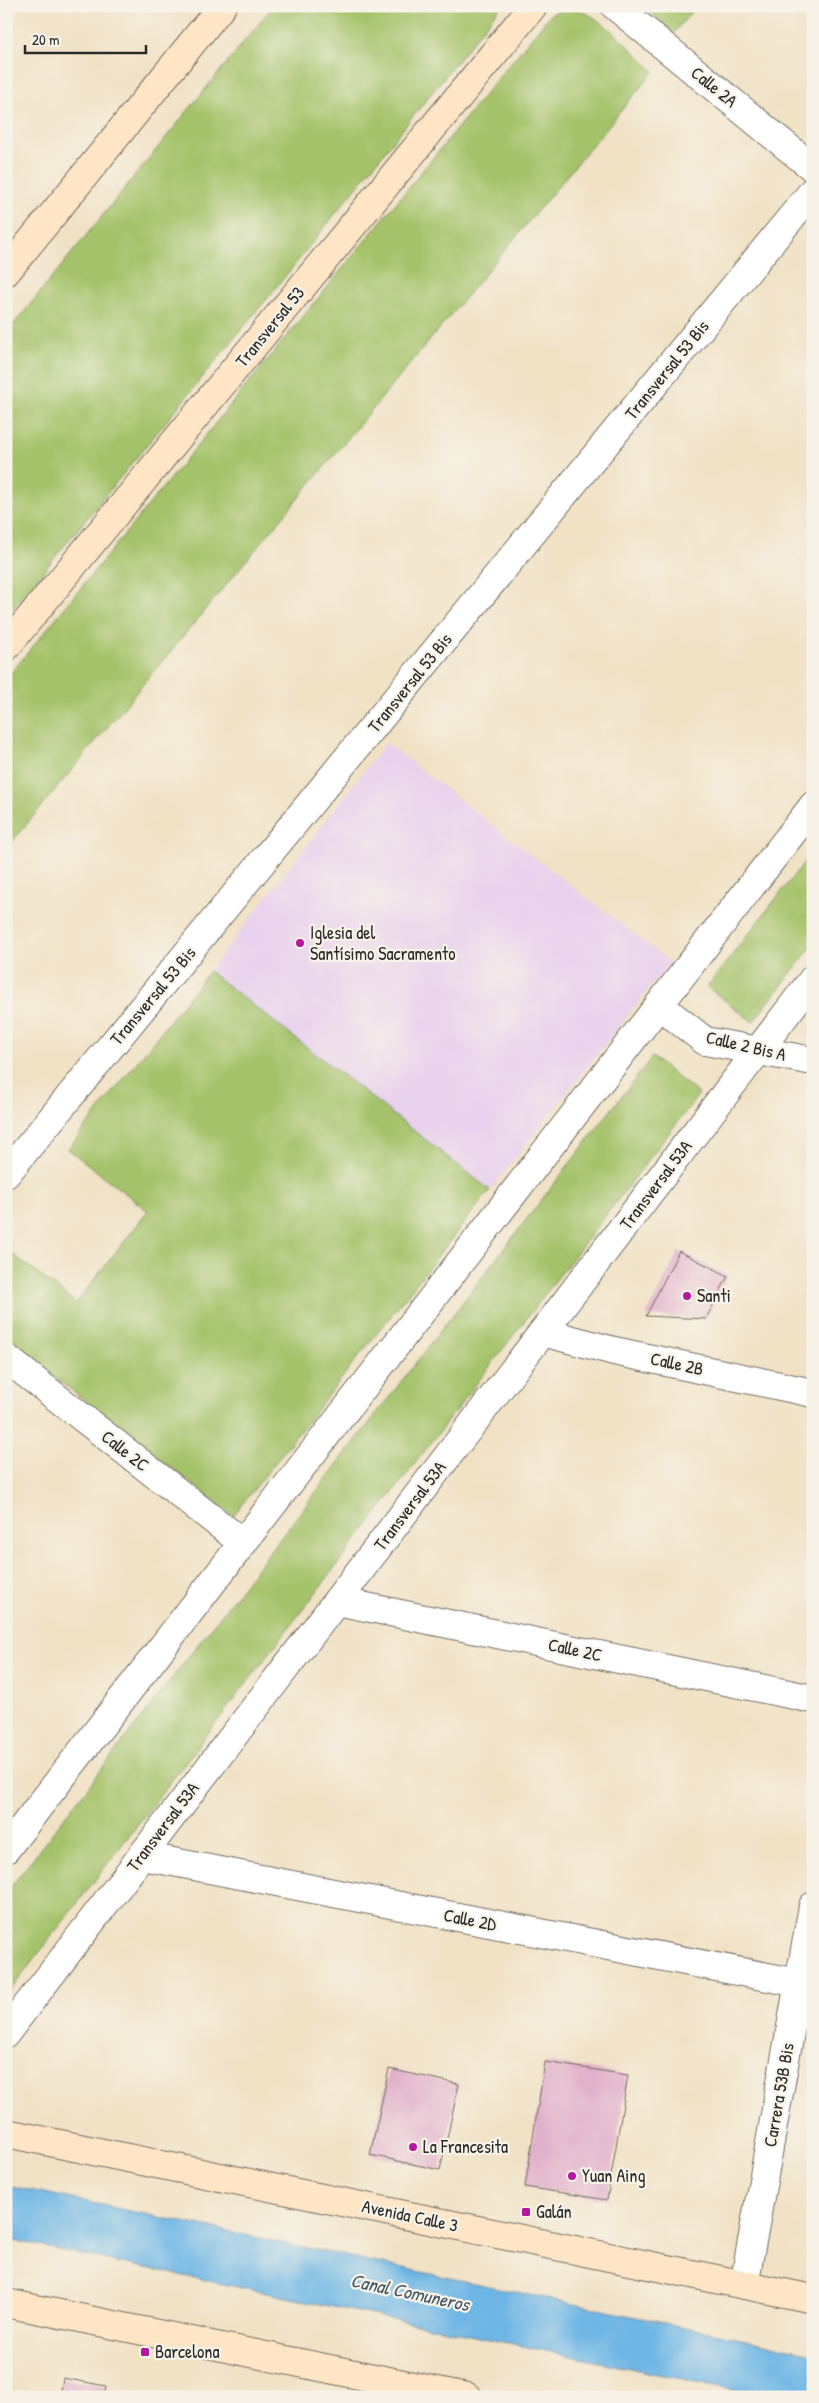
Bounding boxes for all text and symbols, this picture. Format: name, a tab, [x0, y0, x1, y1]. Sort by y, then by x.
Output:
scale bar	[25, 22, 146, 54]
text: 20 m	[32, 29, 59, 50]
street label: Calle 2A	[686, 60, 743, 113]
street label: Transversal 53	[229, 281, 310, 372]
street label: Transversal 53 Bis	[619, 315, 715, 425]
street label: Transversal 53 Bis	[362, 628, 458, 738]
place label: Iglesia del Santísimo Sacramento	[310, 920, 456, 966]
marker: Iglesia del Santísimo Sacramento	[294, 937, 306, 949]
street label: Transversal 53 Bis	[104, 941, 201, 1050]
street label: Calle 2 Bis A	[704, 1024, 789, 1067]
street label: Transversal 53A	[614, 1135, 698, 1235]
place label: Santi	[697, 1283, 731, 1308]
marker: Santi	[681, 1290, 693, 1302]
street label: Calle 2B	[648, 1346, 706, 1381]
street label: Calle 2C	[96, 1424, 154, 1477]
street label: Transversal 53A	[368, 1456, 452, 1556]
street label: Calle 2C	[546, 1632, 604, 1667]
street label: Transversal 53A	[121, 1777, 205, 1877]
street label: Calle 2D	[442, 1902, 499, 1937]
street label: Carrera 53B Bis	[757, 2041, 800, 2149]
place label: La Francesita	[423, 2134, 508, 2159]
marker: La Francesita	[407, 2141, 419, 2153]
place label: Yuan Aing	[582, 2163, 645, 2188]
marker: Yuan Aing	[566, 2170, 578, 2182]
street label: Avenida Calle 3	[360, 2193, 460, 2238]
place label: Galán	[536, 2199, 572, 2224]
marker: Galán	[520, 2206, 532, 2218]
water label: Canal Comuneros	[348, 2267, 473, 2318]
place label: Barcelona	[155, 2339, 220, 2364]
marker: Barcelona	[139, 2346, 151, 2358]

